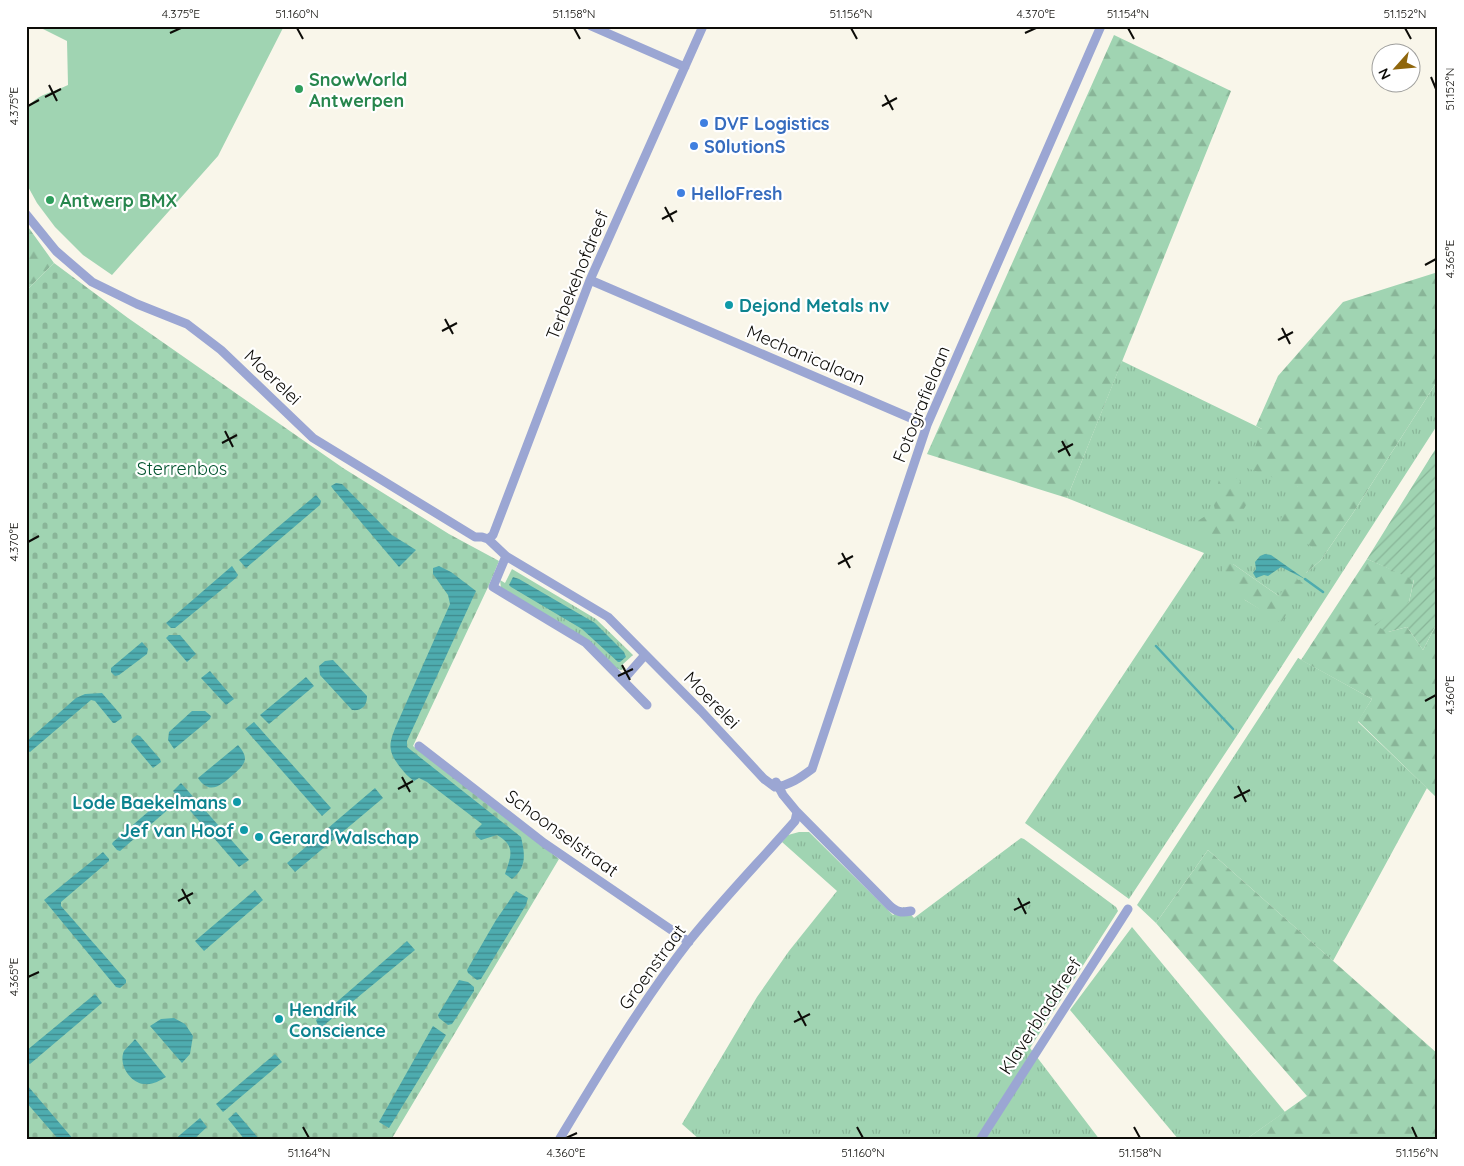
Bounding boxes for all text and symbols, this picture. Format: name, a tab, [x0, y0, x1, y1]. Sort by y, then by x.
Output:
text: 4.375°E	[162, 6, 200, 21]
text: 51.160°N	[275, 6, 319, 21]
text: 51.158°N	[553, 6, 595, 21]
text: 51.156°N	[830, 6, 872, 21]
text: 4.370°E	[1017, 6, 1056, 21]
text: 51.154°N	[1107, 6, 1149, 21]
text: 51.152°N	[1384, 6, 1427, 21]
north arrow	[1372, 42, 1422, 92]
text: N	[1374, 65, 1395, 83]
place label: SnowWorld Antwerpen	[309, 68, 407, 112]
text: 51.152°N	[1442, 68, 1457, 111]
marker: SnowWorld Antwerpen	[293, 83, 305, 95]
text: 4.375°E	[6, 87, 21, 125]
place label: DVF Logistics	[714, 112, 830, 135]
marker: DVF Logistics	[698, 117, 710, 129]
place label: S0lutionS	[704, 135, 786, 158]
marker: S0lutionS	[688, 140, 700, 152]
place label: HelloFresh	[691, 182, 783, 205]
marker: HelloFresh	[675, 187, 687, 199]
place label: Antwerp BMX	[60, 189, 177, 212]
marker: Antwerp BMX	[44, 194, 56, 206]
street label: Terbekehofdreef	[541, 206, 614, 343]
text: 4.365°E	[1442, 240, 1457, 278]
place label: Dejond Metals nv	[739, 294, 889, 317]
marker: Dejond Metals nv	[723, 299, 735, 311]
street label: Mechanicalaan	[743, 320, 869, 390]
street label: Fotografielaan	[887, 342, 955, 466]
street label: Moerelei	[240, 344, 306, 410]
park label: Sterrenbos	[137, 457, 227, 480]
text: 4.370°E	[6, 522, 21, 561]
street label: Moerelei	[679, 667, 745, 733]
text: 4.360°E	[1442, 675, 1457, 715]
street label: Schoonselstraat	[501, 784, 623, 882]
place label: Lode Baekelmans	[72, 791, 227, 814]
marker: Lode Baekelmans	[231, 796, 243, 808]
place label: Jef van Hoof	[120, 819, 234, 842]
marker: Jef van Hoof	[238, 824, 250, 836]
place label: Gerard Walschap	[269, 826, 419, 849]
marker: Gerard Walschap	[253, 831, 265, 843]
street label: Groenstraat	[613, 920, 691, 1014]
street label: Klaverbladdreef	[994, 953, 1087, 1079]
text: 4.365°E	[6, 958, 21, 996]
place label: Hendrik Conscience	[289, 998, 386, 1042]
marker: Hendrik Conscience	[273, 1013, 285, 1025]
text: 51.164°N	[288, 1145, 330, 1160]
text: 4.360°E	[546, 1145, 586, 1160]
text: 51.160°N	[841, 1145, 885, 1160]
text: 51.158°N	[1119, 1145, 1161, 1160]
text: 51.156°N	[1396, 1145, 1438, 1160]

